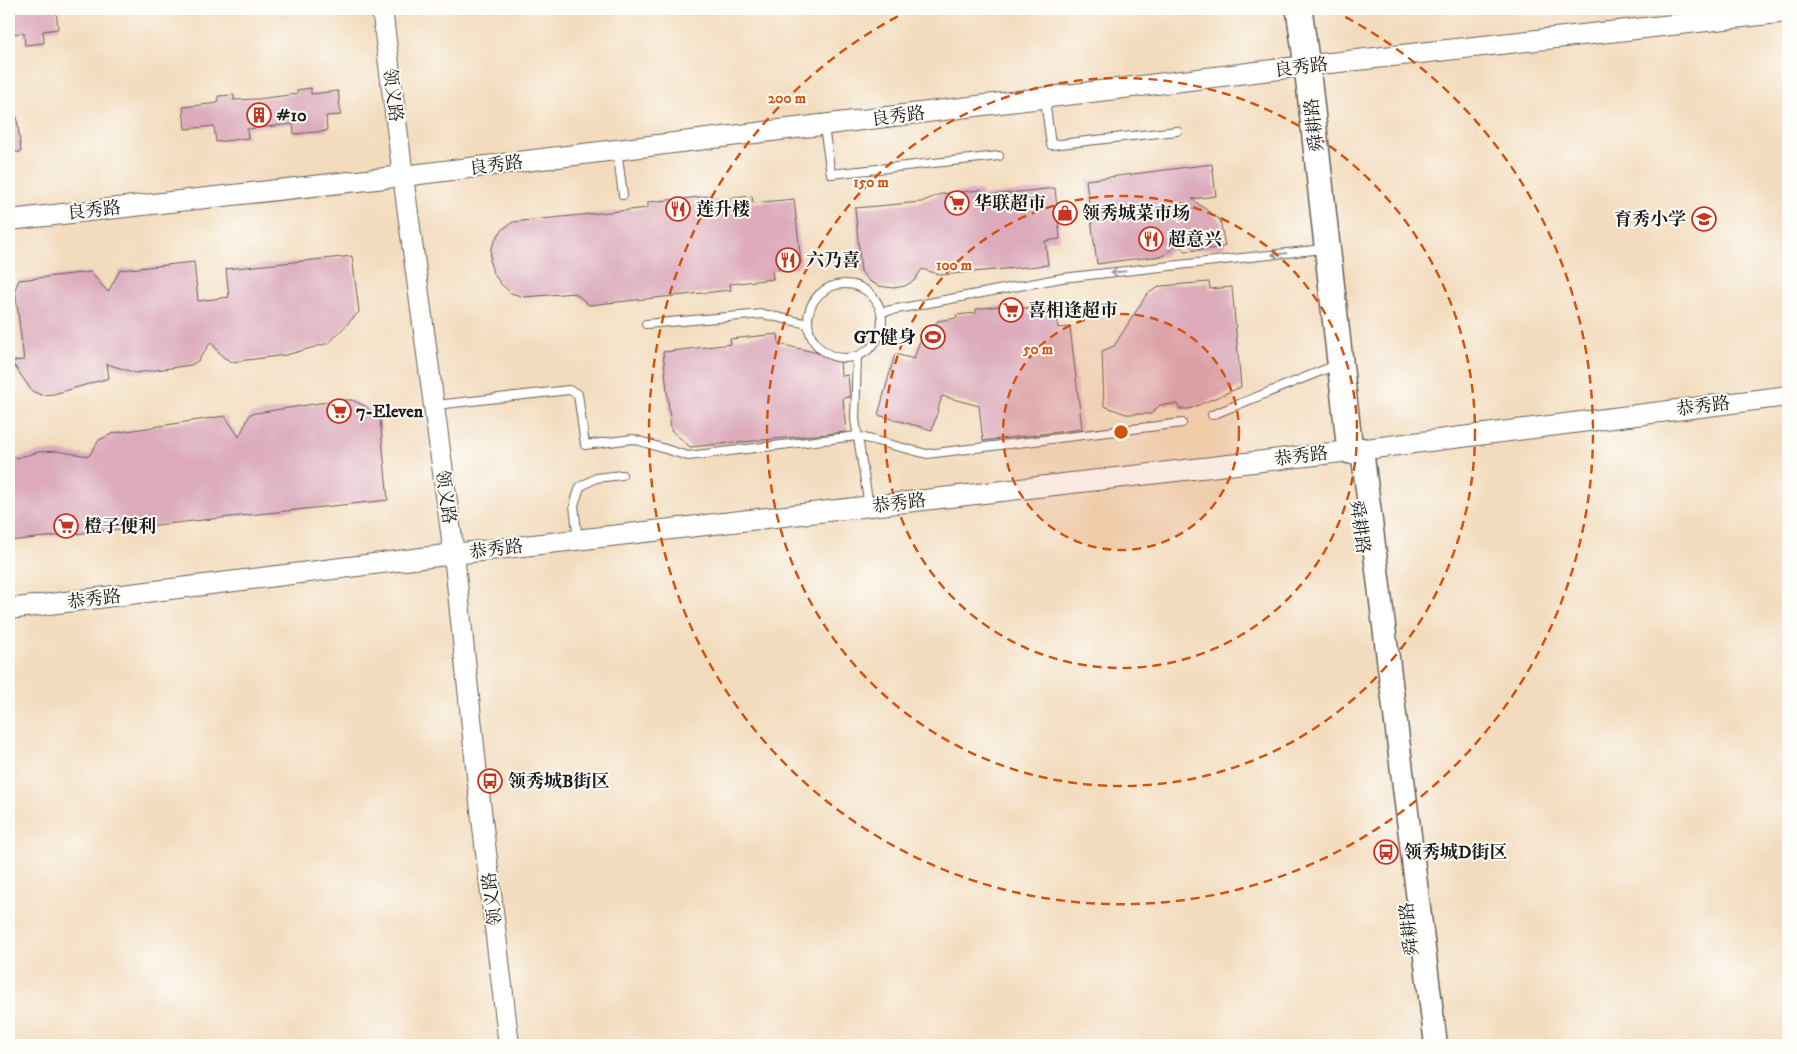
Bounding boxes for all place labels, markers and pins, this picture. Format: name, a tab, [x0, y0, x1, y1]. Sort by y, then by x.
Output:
building icon: #10	[246, 102, 272, 128]
place label: #10	[276, 105, 307, 127]
supermarket icon: 华联超市	[944, 190, 970, 216]
place label: 华联超市	[974, 193, 1046, 215]
restaurant icon: 莲升楼	[665, 196, 691, 222]
place label: 莲升楼	[696, 199, 750, 221]
shop icon: 领秀城菜市场	[1052, 200, 1078, 226]
place label: 领秀城菜市场	[1082, 203, 1190, 225]
school or university icon: 育秀小学	[1691, 206, 1717, 232]
place label: 育秀小学	[1614, 209, 1686, 231]
restaurant icon: 超意兴	[1138, 226, 1164, 252]
place label: 超意兴	[1168, 229, 1222, 251]
restaurant icon: 六乃喜	[775, 247, 801, 273]
place label: 六乃喜	[806, 250, 860, 272]
supermarket icon: 喜相逢超市	[998, 297, 1024, 323]
place label: 喜相逢超市	[1028, 300, 1118, 322]
sports icon: GT健身	[920, 324, 946, 350]
place label: GT健身	[854, 327, 916, 349]
supermarket icon: 7-Eleven	[326, 398, 352, 424]
place label: 7-Eleven	[356, 401, 424, 423]
centre of rings	[1112, 423, 1130, 441]
supermarket icon: 橙子便利	[53, 513, 79, 539]
place label: 橙子便利	[84, 516, 156, 538]
bus stop icon: 领秀城B街区	[477, 768, 503, 794]
place label: 领秀城B街区	[508, 771, 609, 793]
bus stop icon: 领秀城D街区	[1373, 839, 1399, 865]
place label: 领秀城D街区	[1404, 842, 1507, 864]

